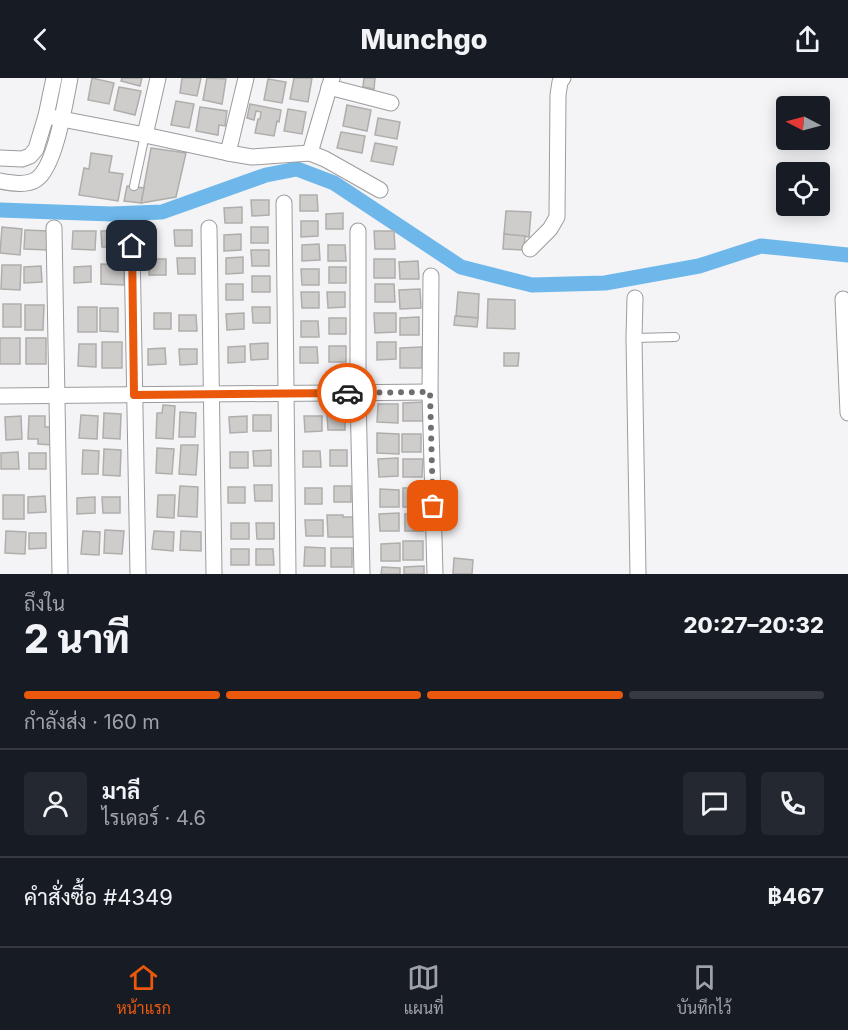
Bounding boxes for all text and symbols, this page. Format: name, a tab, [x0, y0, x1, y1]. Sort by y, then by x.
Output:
icon: back	[24, 23, 57, 56]
text: Munchgo	[361, 23, 487, 56]
icon: share	[791, 23, 824, 56]
north arrow	[776, 96, 830, 150]
map controls	[776, 96, 830, 216]
button: locate	[776, 162, 830, 216]
pin	[106, 220, 157, 271]
icon: home	[115, 229, 148, 262]
courier	[317, 363, 377, 423]
icon: car	[331, 377, 364, 410]
pin	[407, 480, 458, 531]
icon: bag	[416, 489, 449, 522]
text: ถึงใน	[24, 592, 65, 616]
text: 20:27–20:32	[684, 612, 824, 638]
text: 2 นาที	[24, 615, 130, 662]
text: กำลังส่ง · 160 m	[24, 710, 160, 734]
button: person	[24, 772, 87, 835]
button: chat	[683, 772, 746, 835]
button: phone	[761, 772, 824, 835]
text: มาลี	[102, 778, 140, 804]
text: ไรเดอร์ · 4.6	[102, 806, 206, 830]
text: ฿467	[767, 883, 824, 909]
text: คำสั่งซื้อ #4349	[24, 884, 173, 910]
tab: หน้าแรก	[117, 961, 171, 1018]
tab: แผนที่	[404, 961, 444, 1018]
tab: บันทึกไว้	[677, 961, 731, 1018]

